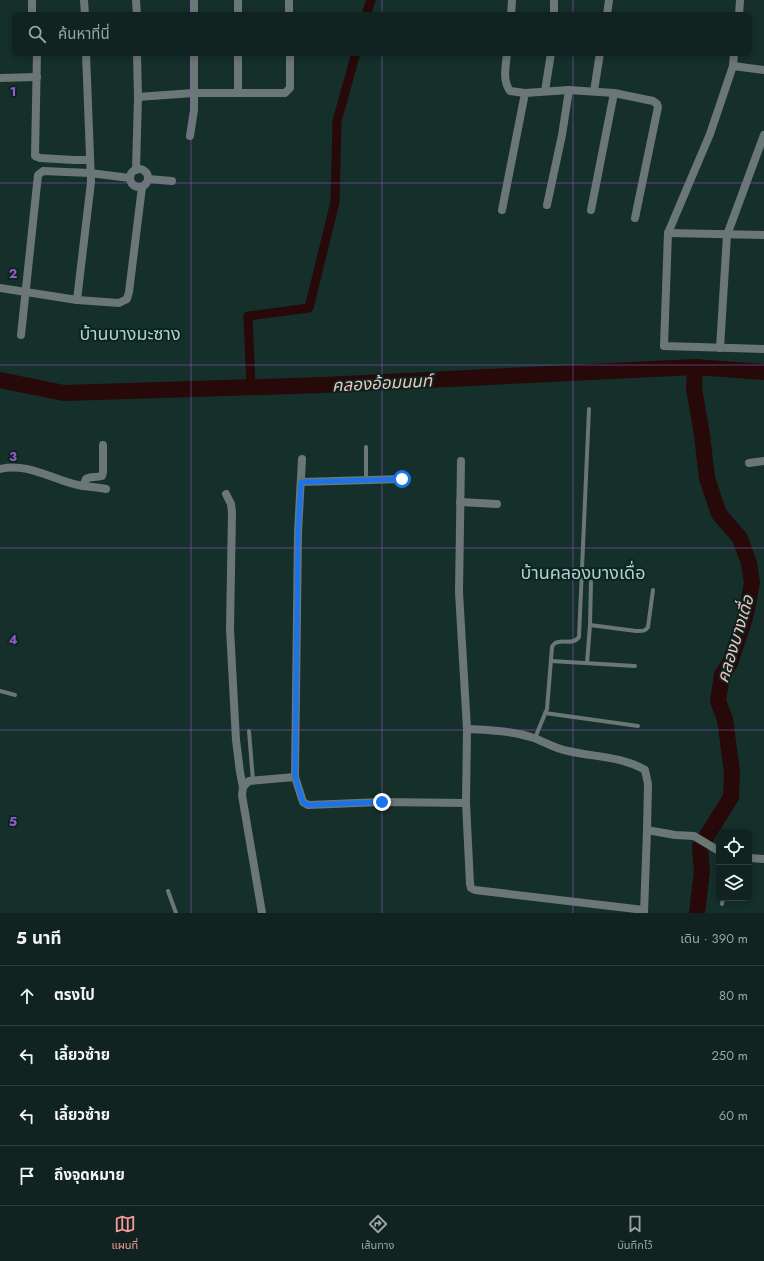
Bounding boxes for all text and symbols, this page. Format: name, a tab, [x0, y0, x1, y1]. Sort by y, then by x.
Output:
search box	[12, 12, 752, 56]
icon: search	[26, 23, 48, 45]
text: ค้นหาที่นี่	[58, 23, 110, 45]
text: 1	[10, 82, 16, 101]
text: 2	[9, 264, 17, 283]
district label: บ้านบางมะซาง	[79, 321, 181, 347]
water label: คลองอ้อมนนท์	[331, 368, 436, 398]
text: 3	[9, 447, 17, 466]
route start	[393, 470, 411, 488]
district label: บ้านคลองบางเดื่อ	[521, 560, 645, 586]
water label: คลองบางเดื่อ	[710, 591, 760, 686]
text: 4	[8, 630, 18, 649]
route end	[373, 793, 391, 811]
text: 5	[9, 812, 17, 831]
map controls	[716, 829, 752, 901]
button: locate	[716, 829, 752, 865]
button: layers	[716, 865, 752, 901]
text: 5 นาที	[16, 926, 61, 950]
text: เดิน · 390 m	[680, 929, 748, 948]
text: ตรงไป	[54, 984, 95, 1006]
icon: ahead	[16, 985, 38, 1007]
text: 80 m	[719, 986, 748, 1005]
text: เลี้ยวซ้าย	[54, 1044, 110, 1066]
icon: left	[16, 1045, 38, 1067]
text: 250 m	[711, 1046, 748, 1065]
text: เลี้ยวซ้าย	[54, 1104, 110, 1126]
icon: left	[16, 1105, 38, 1127]
text: 60 m	[719, 1106, 748, 1125]
text: ถึงจุดหมาย	[54, 1164, 125, 1186]
icon: arrive	[16, 1165, 38, 1187]
tab: แผนที่	[111, 1213, 138, 1254]
tab: เส้นทาง	[361, 1213, 394, 1254]
tab: บันทึกไว้	[617, 1213, 653, 1254]

